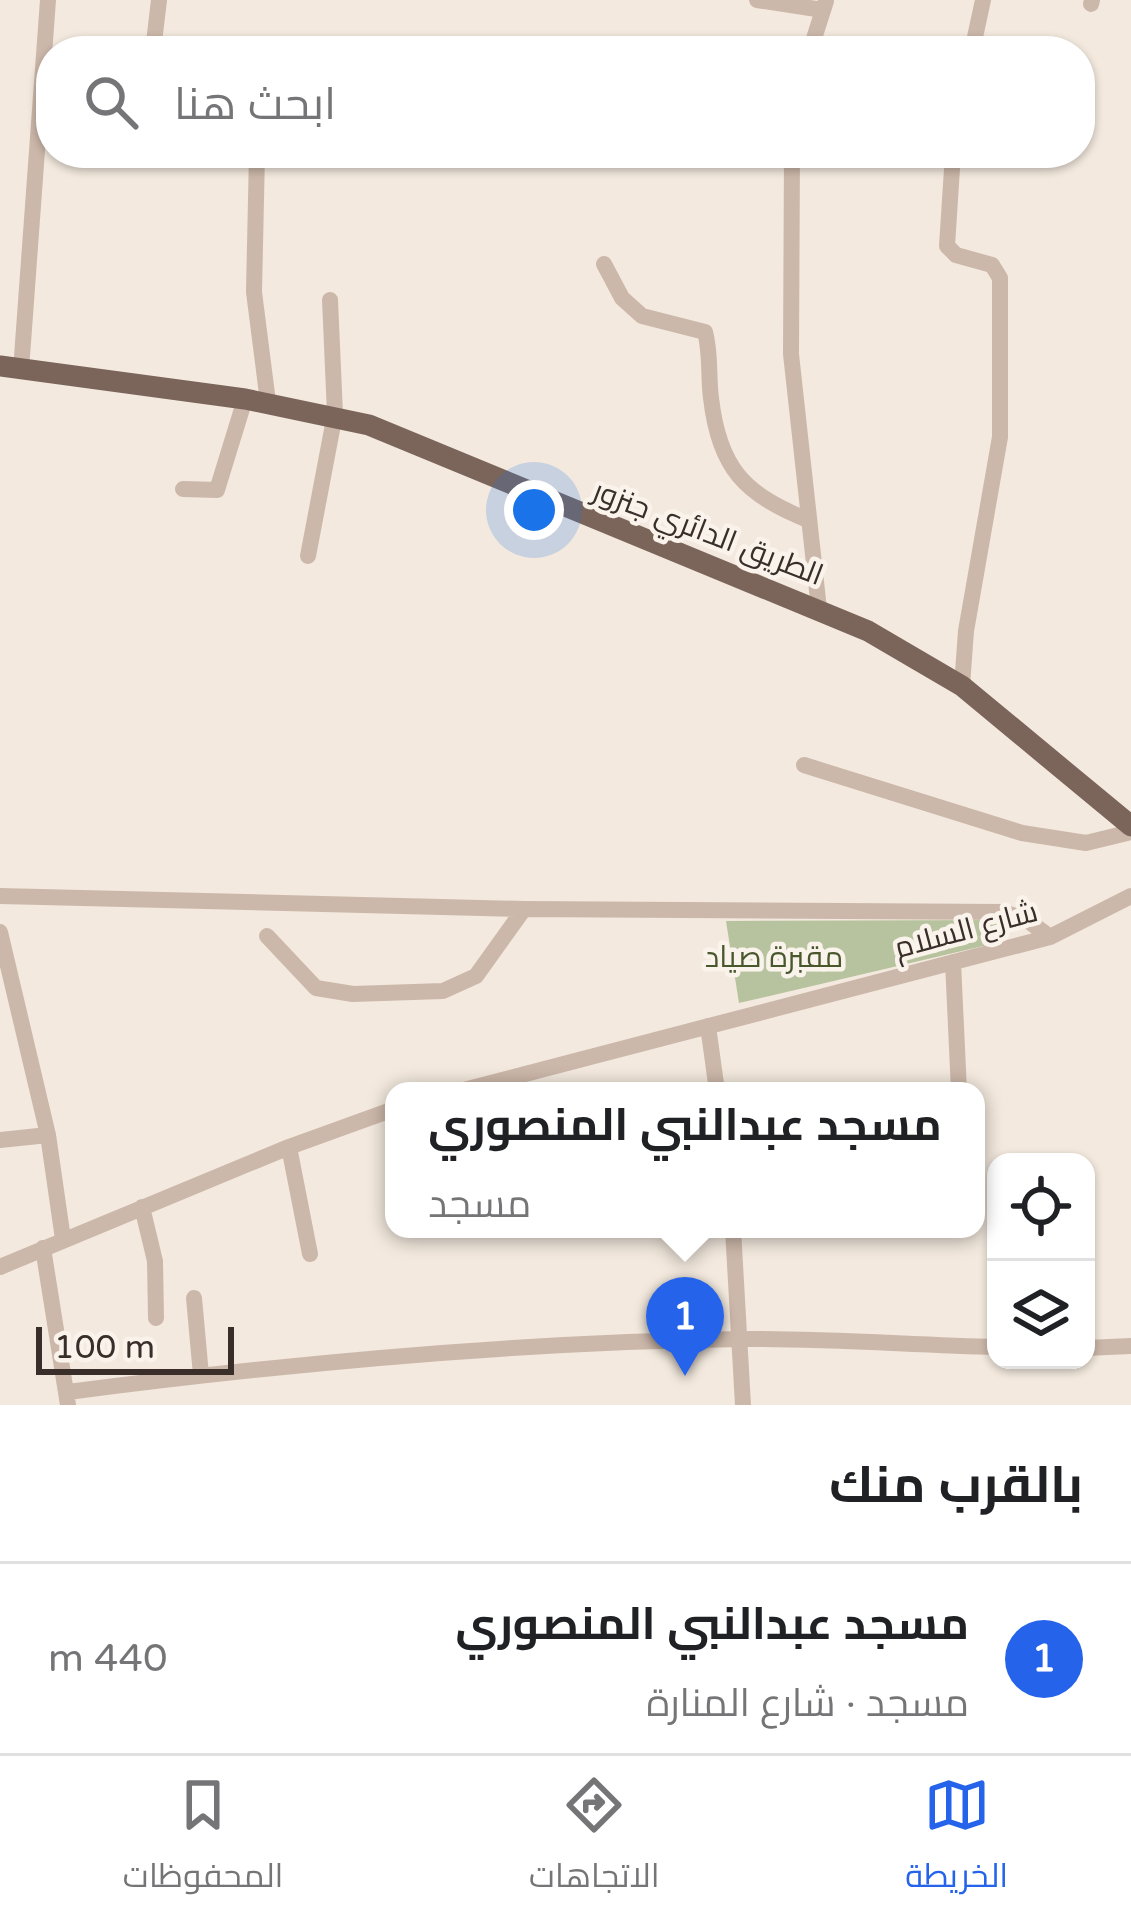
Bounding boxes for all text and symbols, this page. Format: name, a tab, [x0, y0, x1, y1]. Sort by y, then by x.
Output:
search box	[36, 36, 1095, 168]
icon: search	[78, 69, 144, 135]
text: ابحث هنا	[174, 78, 336, 132]
street label: الطريق الدائري جنزور	[584, 471, 828, 598]
your location	[504, 480, 564, 540]
street label: شارع السلام	[890, 893, 1042, 968]
park label: مقبرة صياد	[705, 939, 843, 976]
popup	[385, 1082, 985, 1238]
text: مسجد عبدالنبي المنصوري	[428, 1099, 942, 1153]
map controls	[987, 1153, 1095, 1369]
button: locate	[987, 1153, 1095, 1261]
text: مسجد	[428, 1181, 531, 1228]
button: layers	[987, 1261, 1095, 1369]
pin: 1	[646, 1277, 724, 1376]
scale bar	[36, 1321, 234, 1374]
text: 100 m	[54, 1328, 155, 1367]
text: بالقرب منك	[829, 1455, 1083, 1517]
text: مسجد عبدالنبي المنصوري	[456, 1598, 969, 1652]
text: 440 m	[48, 1635, 167, 1682]
text: 1	[1032, 1635, 1056, 1682]
text: مسجد · شارع المنارة	[646, 1680, 969, 1727]
tab: المحفوظات	[123, 1772, 283, 1906]
tab: الاتجاهات	[529, 1772, 660, 1906]
tab: الخريطة	[905, 1772, 1008, 1906]

